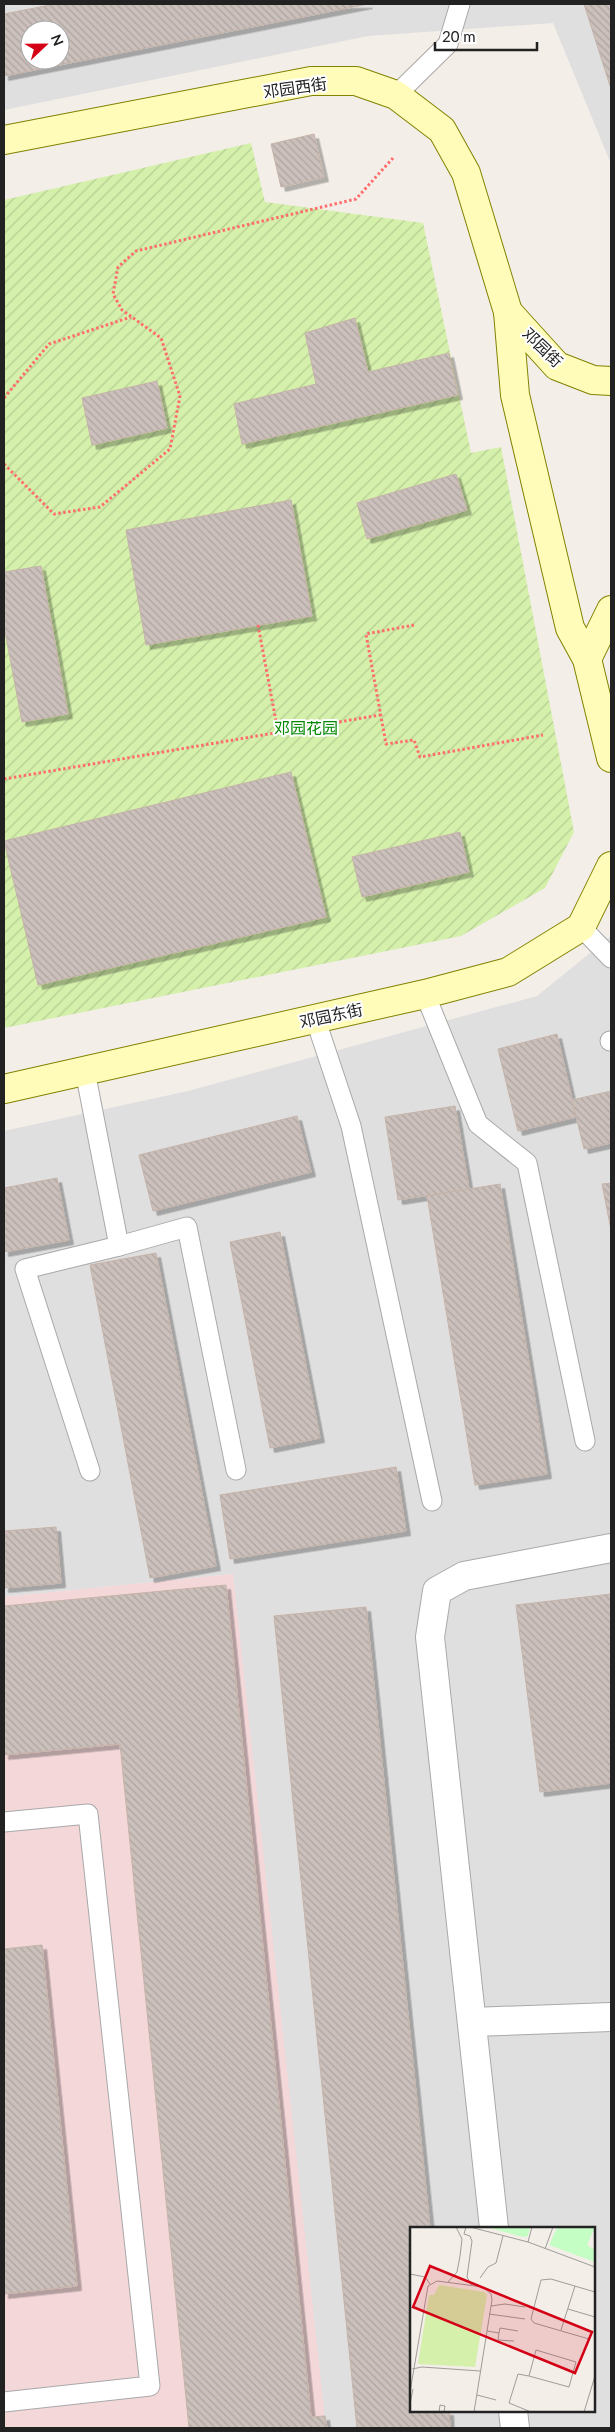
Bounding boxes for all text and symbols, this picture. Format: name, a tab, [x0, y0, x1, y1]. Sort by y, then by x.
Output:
north arrow	[20, 20, 70, 70]
scale bar	[435, 20, 538, 52]
text: 20 m	[442, 27, 476, 45]
text: N	[48, 32, 67, 48]
street label: 邓园西街	[262, 73, 328, 101]
street label: 邓园街	[519, 323, 567, 371]
park label: 邓园花园	[274, 718, 338, 737]
street label: 邓园东街	[298, 999, 364, 1031]
inset map	[410, 2227, 595, 2412]

